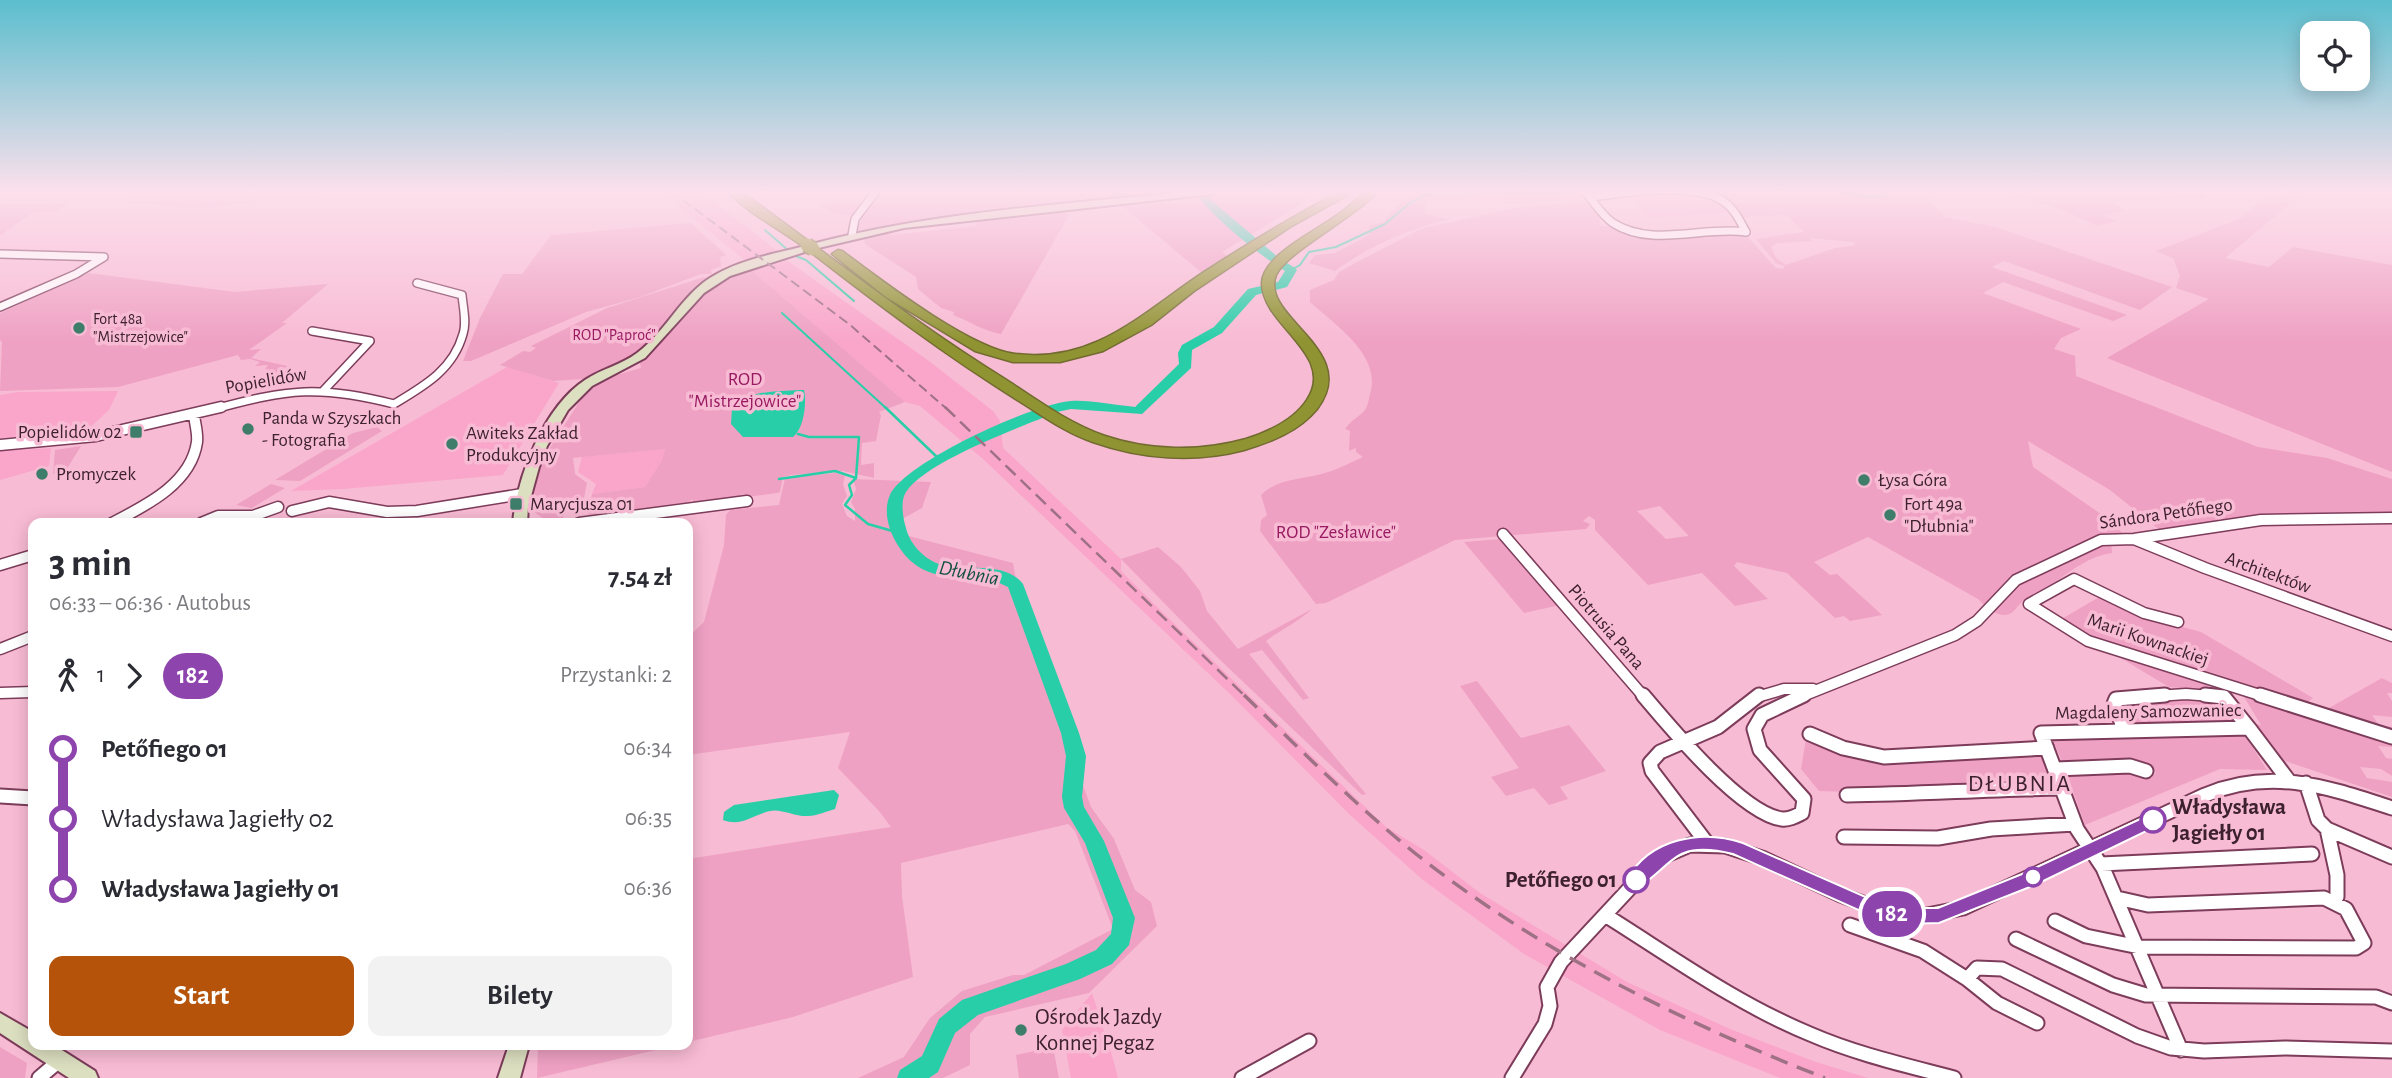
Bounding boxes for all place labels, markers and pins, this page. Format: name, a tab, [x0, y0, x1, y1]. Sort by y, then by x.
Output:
place label: Fort 48a "Mistrzejowice"	[93, 311, 188, 346]
marker: Fort 48a "Mistrzejowice"	[71, 320, 87, 336]
place label: Panda w Szyszkach - Fotografia	[262, 409, 401, 450]
marker: Panda w Szyszkach - Fotografia	[240, 421, 256, 437]
place label: Popielidów 02	[18, 423, 122, 442]
marker: Popielidów 02	[128, 424, 144, 440]
place label: Awiteks Zakład Produkcyjny	[466, 424, 579, 465]
marker: Awiteks Zakład Produkcyjny	[444, 436, 460, 452]
place label: Promyczek	[56, 465, 136, 484]
marker: Promyczek	[34, 466, 50, 482]
place label: Łysa Góra	[1878, 471, 1948, 490]
marker: Łysa Góra	[1856, 472, 1872, 488]
place label: Marycjusza 01	[530, 495, 633, 514]
place label: Fort 49a "Dłubnia"	[1904, 495, 1974, 536]
marker: Marycjusza 01	[508, 496, 524, 512]
marker: Fort 49a "Dłubnia"	[1882, 507, 1898, 523]
place label: Władysława Jagiełły 01	[2172, 796, 2286, 845]
marker: Władysława Jagiełły 01	[2140, 807, 2166, 833]
marker: Petőfiego 01	[1623, 867, 1649, 893]
unlabelled marker	[2023, 867, 2043, 887]
place label: Petőfiego 01	[1505, 869, 1617, 892]
place label: Ośrodek Jazdy Konnej Pegaz	[1035, 1006, 1162, 1055]
marker: Ośrodek Jazdy Konnej Pegaz	[1013, 1022, 1029, 1038]

